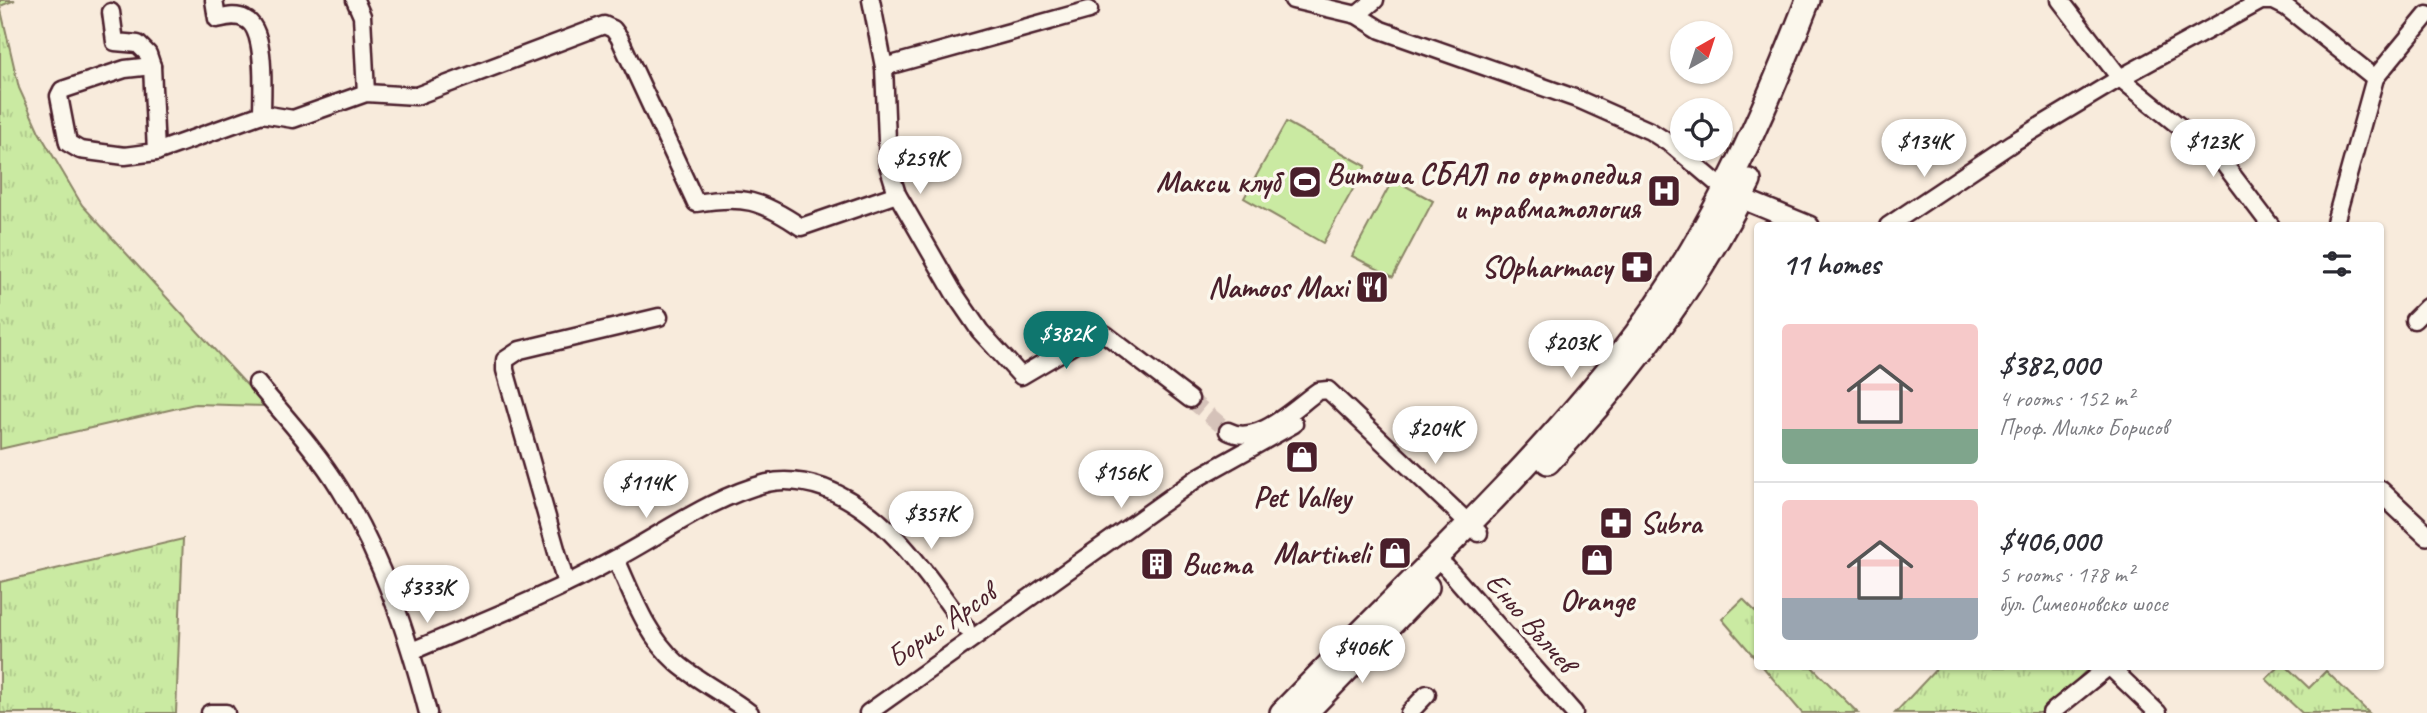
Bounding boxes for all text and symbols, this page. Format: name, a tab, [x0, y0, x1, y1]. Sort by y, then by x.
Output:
north arrow	[1670, 21, 1732, 84]
map controls	[1670, 21, 1733, 161]
button: locate	[1670, 98, 1733, 161]
pin: $134K	[1875, 120, 1973, 179]
pin: $123K	[2164, 120, 2262, 179]
text: $134K	[1897, 127, 1951, 156]
text: $123K	[2186, 127, 2240, 156]
pin: $259K	[871, 136, 969, 196]
text: $259K	[894, 144, 946, 173]
place label: Витоша СБАЛ по ортопедия и травматология	[1327, 155, 1642, 227]
place label: Макси клуб	[1156, 163, 1285, 201]
sports icon: Макси клуб	[1286, 163, 1324, 201]
hospital icon: Витоша СБАЛ по ортопедия и травматология	[1645, 172, 1683, 210]
text: 11 homes	[1782, 245, 1880, 283]
icon: filters	[2318, 245, 2356, 283]
place label: SOpharmacy	[1482, 248, 1615, 286]
pharmacy icon: SOpharmacy	[1618, 248, 1656, 286]
place label: Namoos Maxi	[1208, 268, 1352, 306]
restaurant icon: Namoos Maxi	[1353, 268, 1391, 306]
pin: $382K	[1017, 312, 1115, 371]
text: $382K	[1039, 319, 1093, 348]
pin: $203K	[1522, 320, 1620, 380]
text: $203K	[1544, 328, 1598, 357]
text: $382,000	[1999, 346, 2099, 384]
icon: home	[1838, 352, 1922, 436]
text: 4 rooms · 152 m²	[1999, 384, 2134, 413]
pin: $204K	[1386, 406, 1484, 466]
text: Проф. Милко Борисов	[1999, 413, 2168, 442]
text: $204K	[1408, 414, 1462, 443]
shop icon: Pet Valley	[1283, 438, 1321, 476]
pin: $156K	[1072, 450, 1170, 510]
text: $156K	[1094, 458, 1148, 487]
pin: $114K	[597, 461, 695, 520]
text: $114K	[619, 468, 673, 497]
place label: Pet Valley	[1253, 478, 1353, 516]
pin: $357K	[882, 491, 980, 551]
text: $357K	[905, 499, 957, 528]
pharmacy icon: Subra	[1597, 504, 1635, 542]
place label: Subra	[1640, 504, 1704, 542]
text: $406,000	[1999, 522, 2100, 560]
icon: home	[1838, 528, 1922, 612]
place label: Martineli	[1273, 534, 1374, 572]
shop icon: Martineli	[1376, 534, 1414, 572]
shop icon: Orange	[1578, 541, 1616, 579]
building icon: Виста	[1138, 545, 1176, 583]
place label: Виста	[1182, 545, 1254, 583]
text: 5 rooms · 178 m²	[1999, 560, 2134, 589]
street label: Еньо Вълчев	[1477, 564, 1589, 684]
pin: $333K	[378, 566, 476, 625]
street label: Борис Арсов	[879, 571, 1007, 676]
text: $333K	[400, 573, 454, 602]
place label: Orange	[1560, 581, 1636, 619]
text: бул. Симеоновско шосе	[1999, 589, 2168, 618]
pin: $406K	[1313, 626, 1411, 685]
text: $406K	[1335, 633, 1389, 662]

